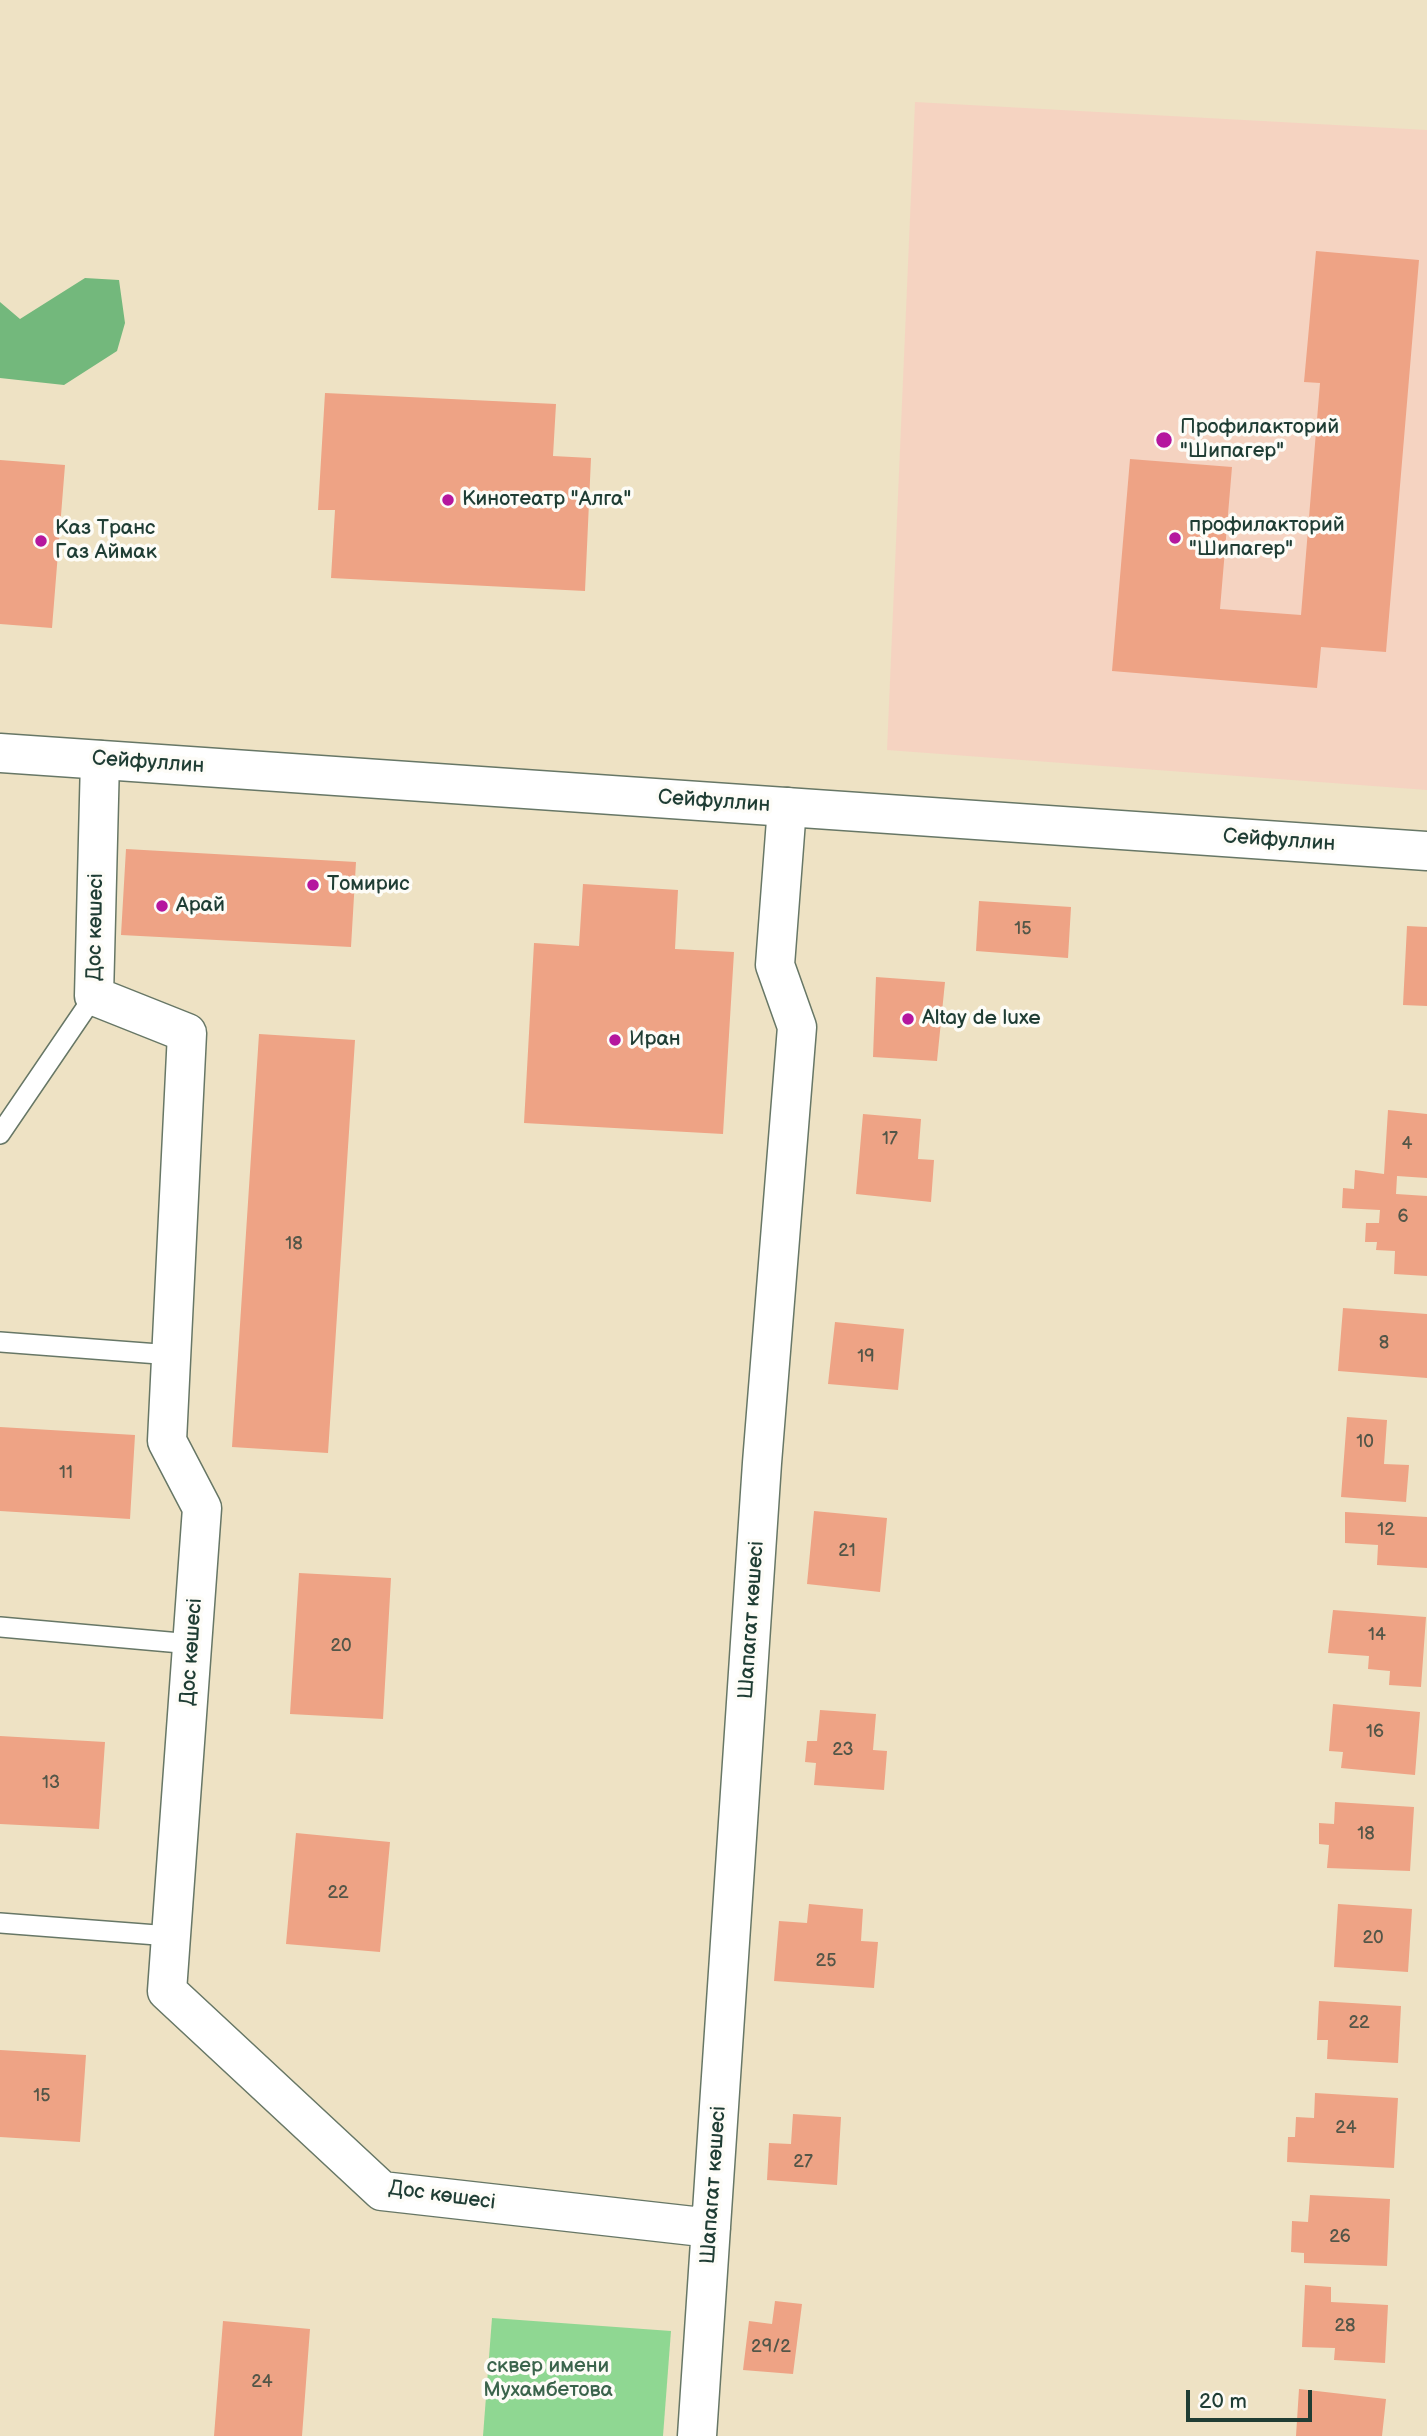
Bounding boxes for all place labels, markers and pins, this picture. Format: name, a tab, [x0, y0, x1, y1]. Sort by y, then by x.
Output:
place label: Профилакторий "Шипагер"	[1180, 415, 1339, 465]
marker: Профилакторий "Шипагер"	[1154, 430, 1174, 450]
place label: Кинотеатр "Алга"	[462, 487, 631, 513]
marker: Кинотеатр "Алга"	[440, 492, 456, 508]
place label: профилакторий "Шипагер"	[1189, 513, 1345, 563]
place label: Каз Транс Газ Аймак	[55, 516, 157, 566]
marker: профилакторий "Шипагер"	[1167, 530, 1183, 546]
marker: Каз Транс Газ Аймак	[33, 533, 49, 549]
place label: Томирис	[327, 872, 410, 898]
marker: Томирис	[305, 877, 321, 893]
place label: Арай	[176, 893, 225, 919]
marker: Арай	[154, 898, 170, 914]
place label: Altay de luxe	[922, 1006, 1041, 1032]
marker: Altay de luxe	[900, 1011, 916, 1027]
place label: Иран	[629, 1027, 681, 1053]
marker: Иран	[607, 1032, 623, 1048]

